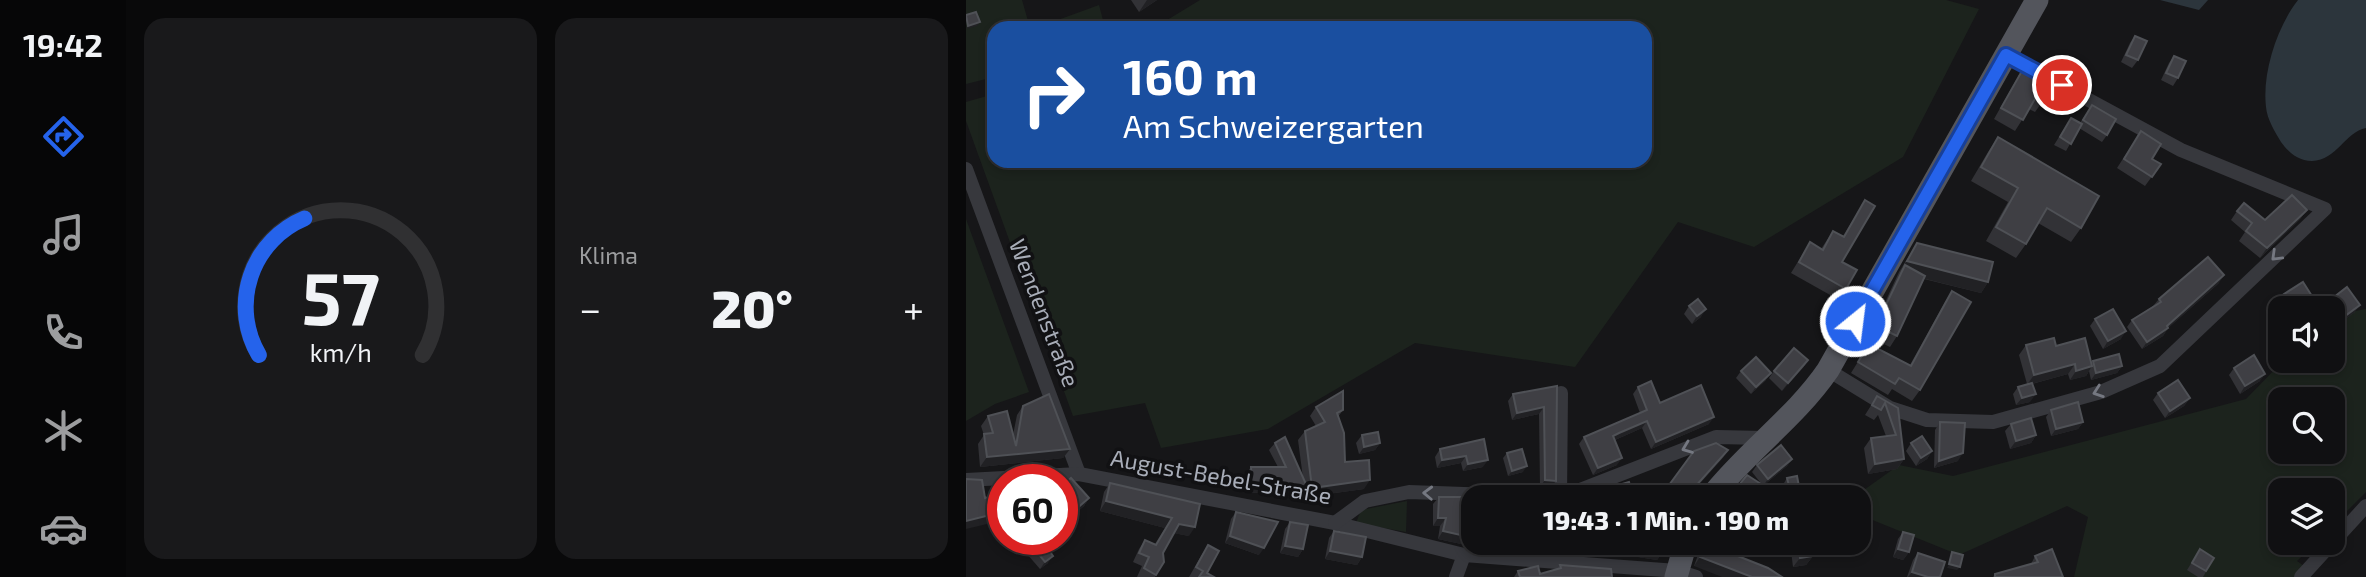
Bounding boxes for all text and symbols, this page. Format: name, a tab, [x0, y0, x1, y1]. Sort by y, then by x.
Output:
text: 19:42	[23, 25, 103, 63]
text: 160 m	[1123, 46, 1258, 105]
icon: right	[1008, 49, 1099, 140]
pin	[2032, 55, 2092, 115]
icon: arrive	[2043, 66, 2081, 104]
text: Am Schweizergarten	[1123, 106, 1424, 144]
icon: directions	[39, 112, 88, 161]
icon: music	[39, 210, 88, 259]
street label: Wendenstraße	[1004, 235, 1086, 391]
text: Klima	[579, 241, 638, 269]
one-way arrow	[2271, 247, 2284, 260]
text: 57	[301, 252, 380, 340]
text: 20°	[711, 276, 793, 338]
position arrow	[1818, 284, 1892, 358]
text: −	[579, 285, 601, 331]
text: +	[903, 285, 924, 331]
map controls	[2268, 296, 2345, 555]
button: sound	[2268, 296, 2345, 373]
icon: phone	[39, 308, 88, 357]
text: km/h	[309, 336, 372, 366]
one-way arrow	[2092, 384, 2104, 398]
button: search	[2268, 387, 2345, 464]
icon: climate	[39, 406, 88, 455]
one-way arrow	[1681, 440, 1693, 454]
street label: August-Bebel-Straße	[1109, 443, 1334, 509]
speed limit sign: 60	[987, 464, 1078, 555]
button: layers	[2268, 478, 2345, 555]
one-way arrow	[1422, 485, 1432, 501]
icon: car	[39, 504, 88, 553]
text: 19:43 · 1 Min. · 190 m	[1543, 504, 1789, 535]

